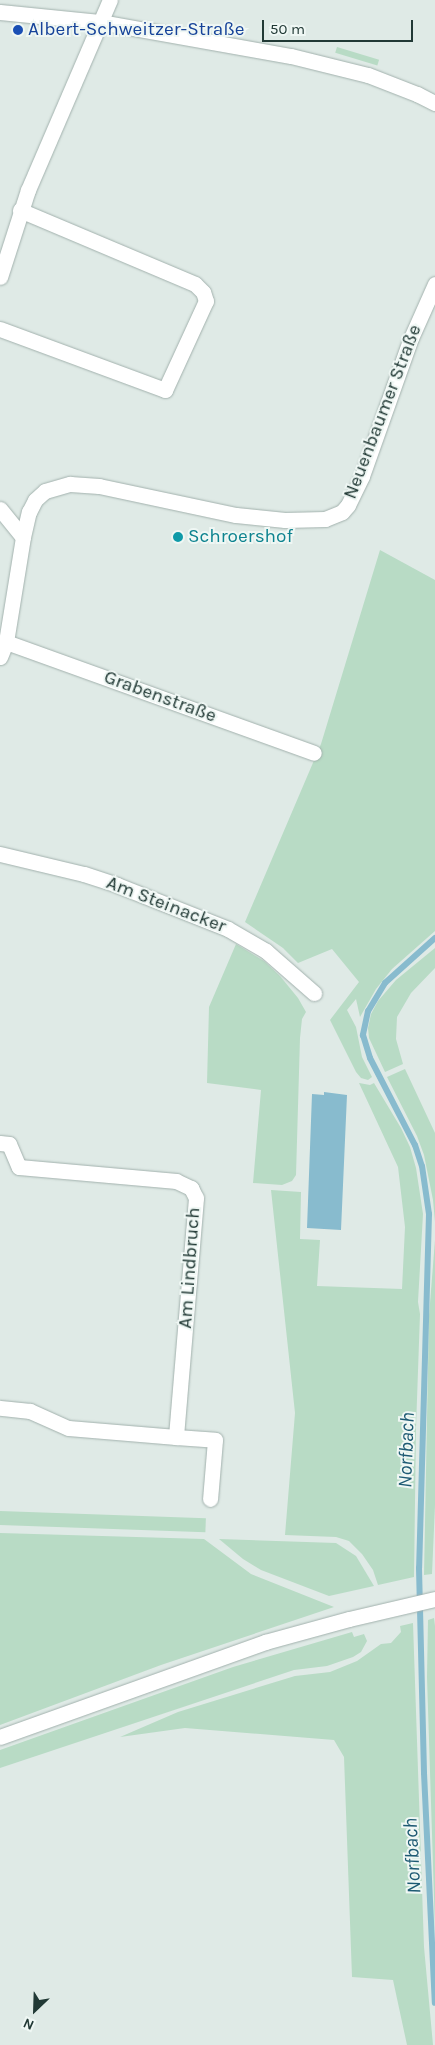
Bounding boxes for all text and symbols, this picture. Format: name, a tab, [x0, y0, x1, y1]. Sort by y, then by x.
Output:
scale bar	[265, 10, 416, 42]
place label: Albert-Schweitzer-Straße	[28, 19, 245, 41]
text: 50 m	[270, 20, 305, 38]
marker: Albert-Schweitzer-Straße	[12, 24, 24, 36]
street label: Neuenbaumer Straße	[339, 322, 427, 502]
place label: Schroershof	[188, 526, 293, 548]
marker: Schroershof	[172, 531, 184, 543]
street label: Grabenstraße	[101, 666, 219, 728]
street label: Am Steinacker	[103, 872, 229, 938]
street label: Am Lindbruch	[174, 1207, 206, 1329]
water label: Norfbach	[393, 1412, 419, 1488]
water label: Norfbach	[398, 1817, 426, 1895]
north arrow	[10, 1985, 60, 2035]
text: N	[21, 2014, 37, 2034]

